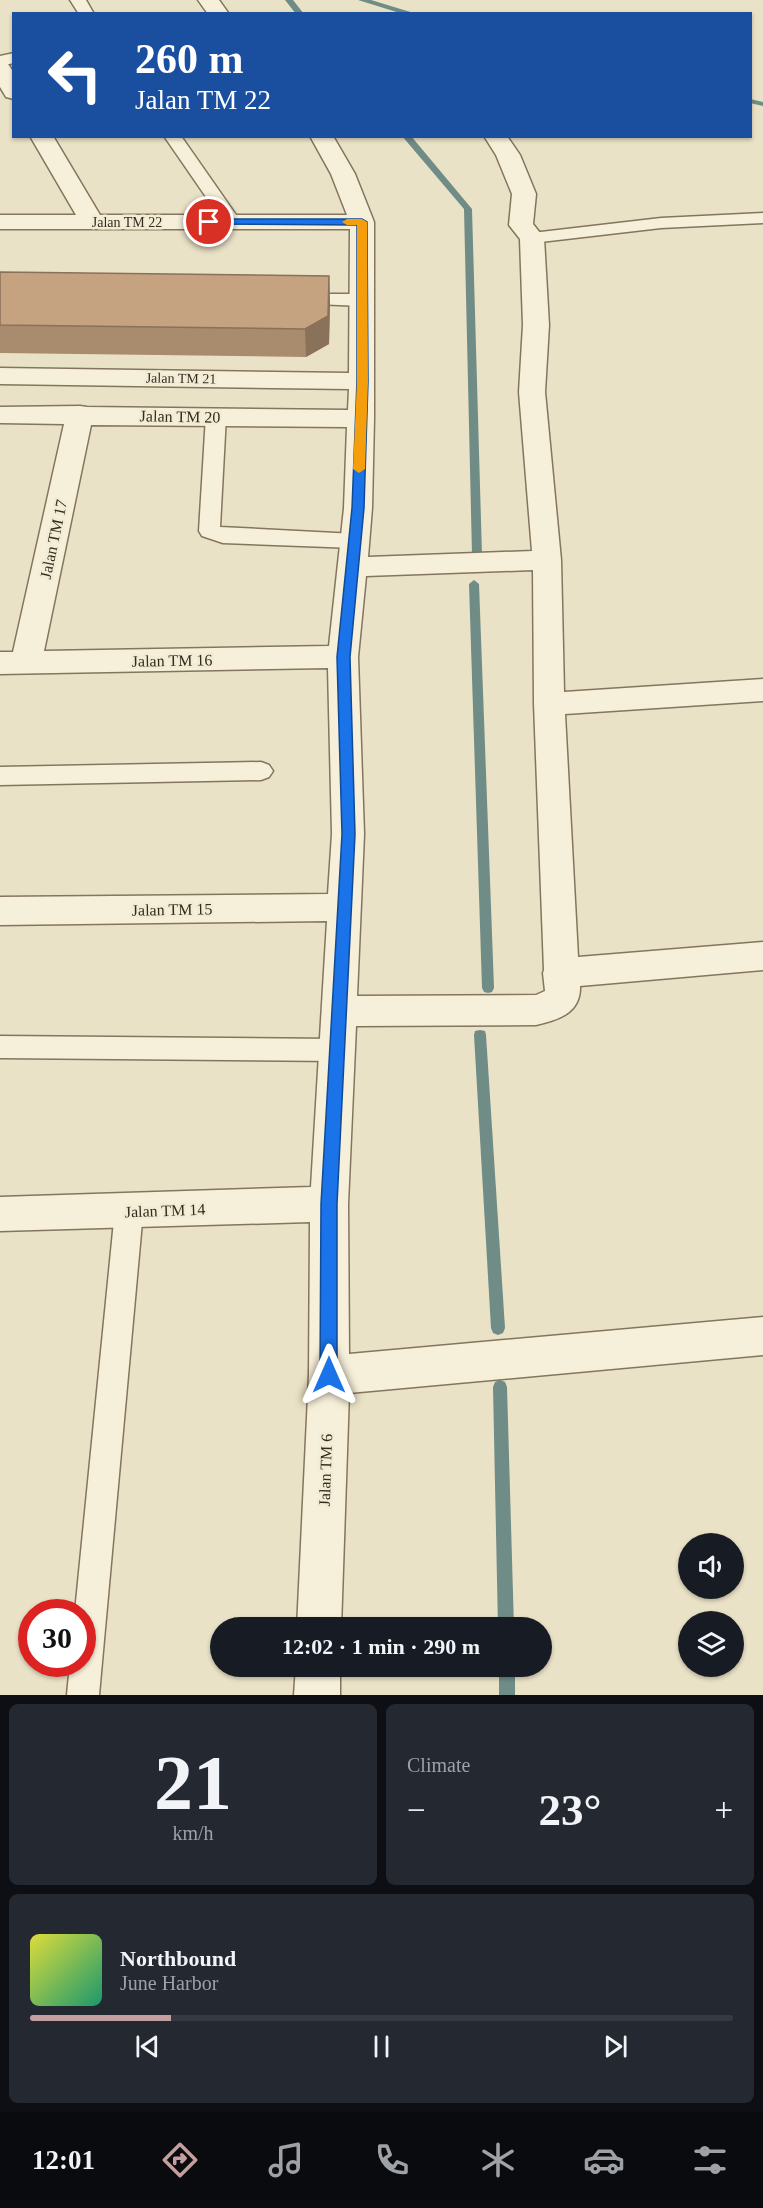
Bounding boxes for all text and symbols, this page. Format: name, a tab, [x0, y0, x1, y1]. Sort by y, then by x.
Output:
icon: left	[36, 36, 114, 114]
text: 260 m	[135, 36, 244, 82]
text: Jalan TM 22	[135, 85, 271, 115]
pin	[183, 196, 234, 247]
icon: arrive	[192, 205, 225, 238]
street label: Jalan TM 22	[92, 215, 162, 230]
street label: Jalan TM 21	[146, 370, 216, 387]
street label: Jalan TM 20	[140, 407, 220, 426]
street label: Jalan TM 17	[37, 498, 70, 580]
street label: Jalan TM 16	[132, 651, 212, 670]
street label: Jalan TM 15	[132, 900, 212, 919]
street label: Jalan TM 14	[124, 1201, 206, 1220]
position arrow	[297, 1343, 361, 1407]
street label: Jalan TM 6	[316, 1433, 335, 1507]
map controls	[678, 1533, 744, 1677]
button: sound	[678, 1533, 744, 1599]
speed limit sign: 30	[18, 1599, 96, 1677]
button: layers	[678, 1611, 744, 1677]
text: 12:02 · 1 min · 290 m	[282, 1634, 480, 1659]
text: 21	[154, 1739, 232, 1826]
text: Climate	[407, 1754, 470, 1776]
text: 23°	[539, 1785, 602, 1835]
text: −	[407, 1792, 426, 1828]
text: +	[714, 1792, 733, 1828]
text: km/h	[172, 1822, 214, 1844]
text: Northbound	[120, 1946, 236, 1971]
text: June Harbor	[120, 1972, 218, 1994]
icon: previous	[131, 2030, 164, 2063]
icon: pause	[365, 2030, 398, 2063]
icon: next	[599, 2030, 632, 2063]
icon: directions	[159, 2139, 201, 2181]
icon: music	[265, 2139, 307, 2181]
icon: phone	[371, 2139, 413, 2181]
icon: climate	[477, 2139, 519, 2181]
icon: car	[583, 2139, 625, 2181]
icon: filters	[689, 2139, 731, 2181]
text: 12:01	[32, 2145, 95, 2175]

